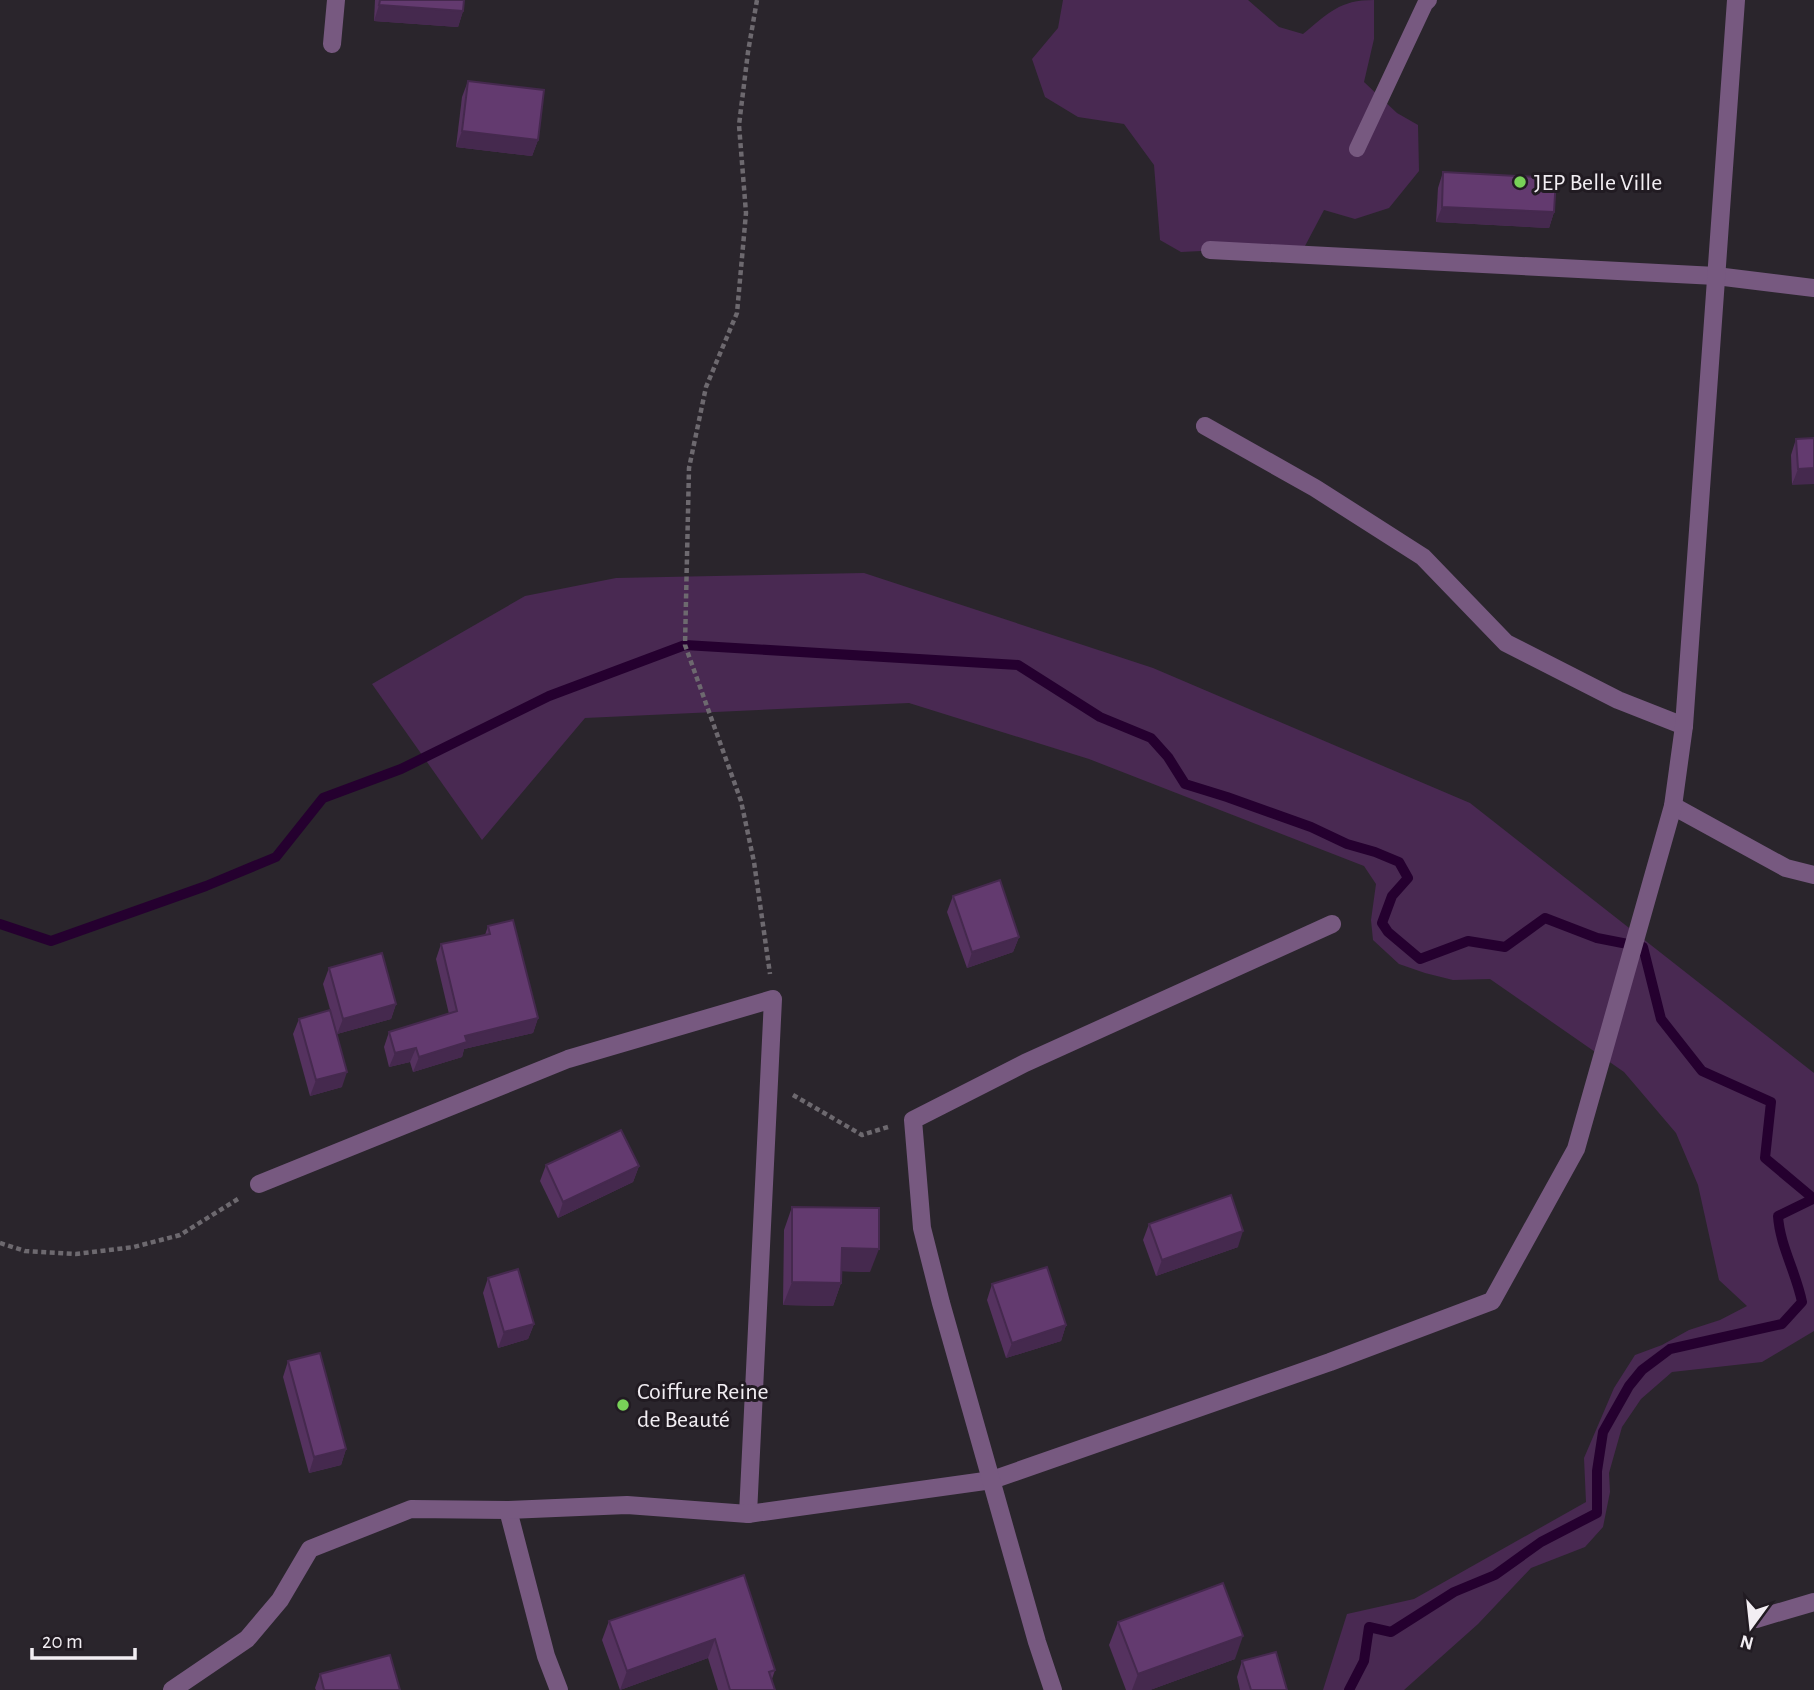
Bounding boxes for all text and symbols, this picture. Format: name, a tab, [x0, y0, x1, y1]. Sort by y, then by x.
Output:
place label: JEP Belle Ville	[1534, 171, 1662, 195]
marker: JEP Belle Ville	[1512, 174, 1528, 190]
place label: Coiffure Reine de Beauté	[637, 1380, 769, 1432]
marker: Coiffure Reine de Beauté	[615, 1397, 631, 1413]
north arrow	[1716, 1592, 1786, 1662]
scale bar	[32, 1616, 135, 1660]
text: 20 m	[42, 1631, 83, 1652]
text: N	[1738, 1631, 1756, 1653]

